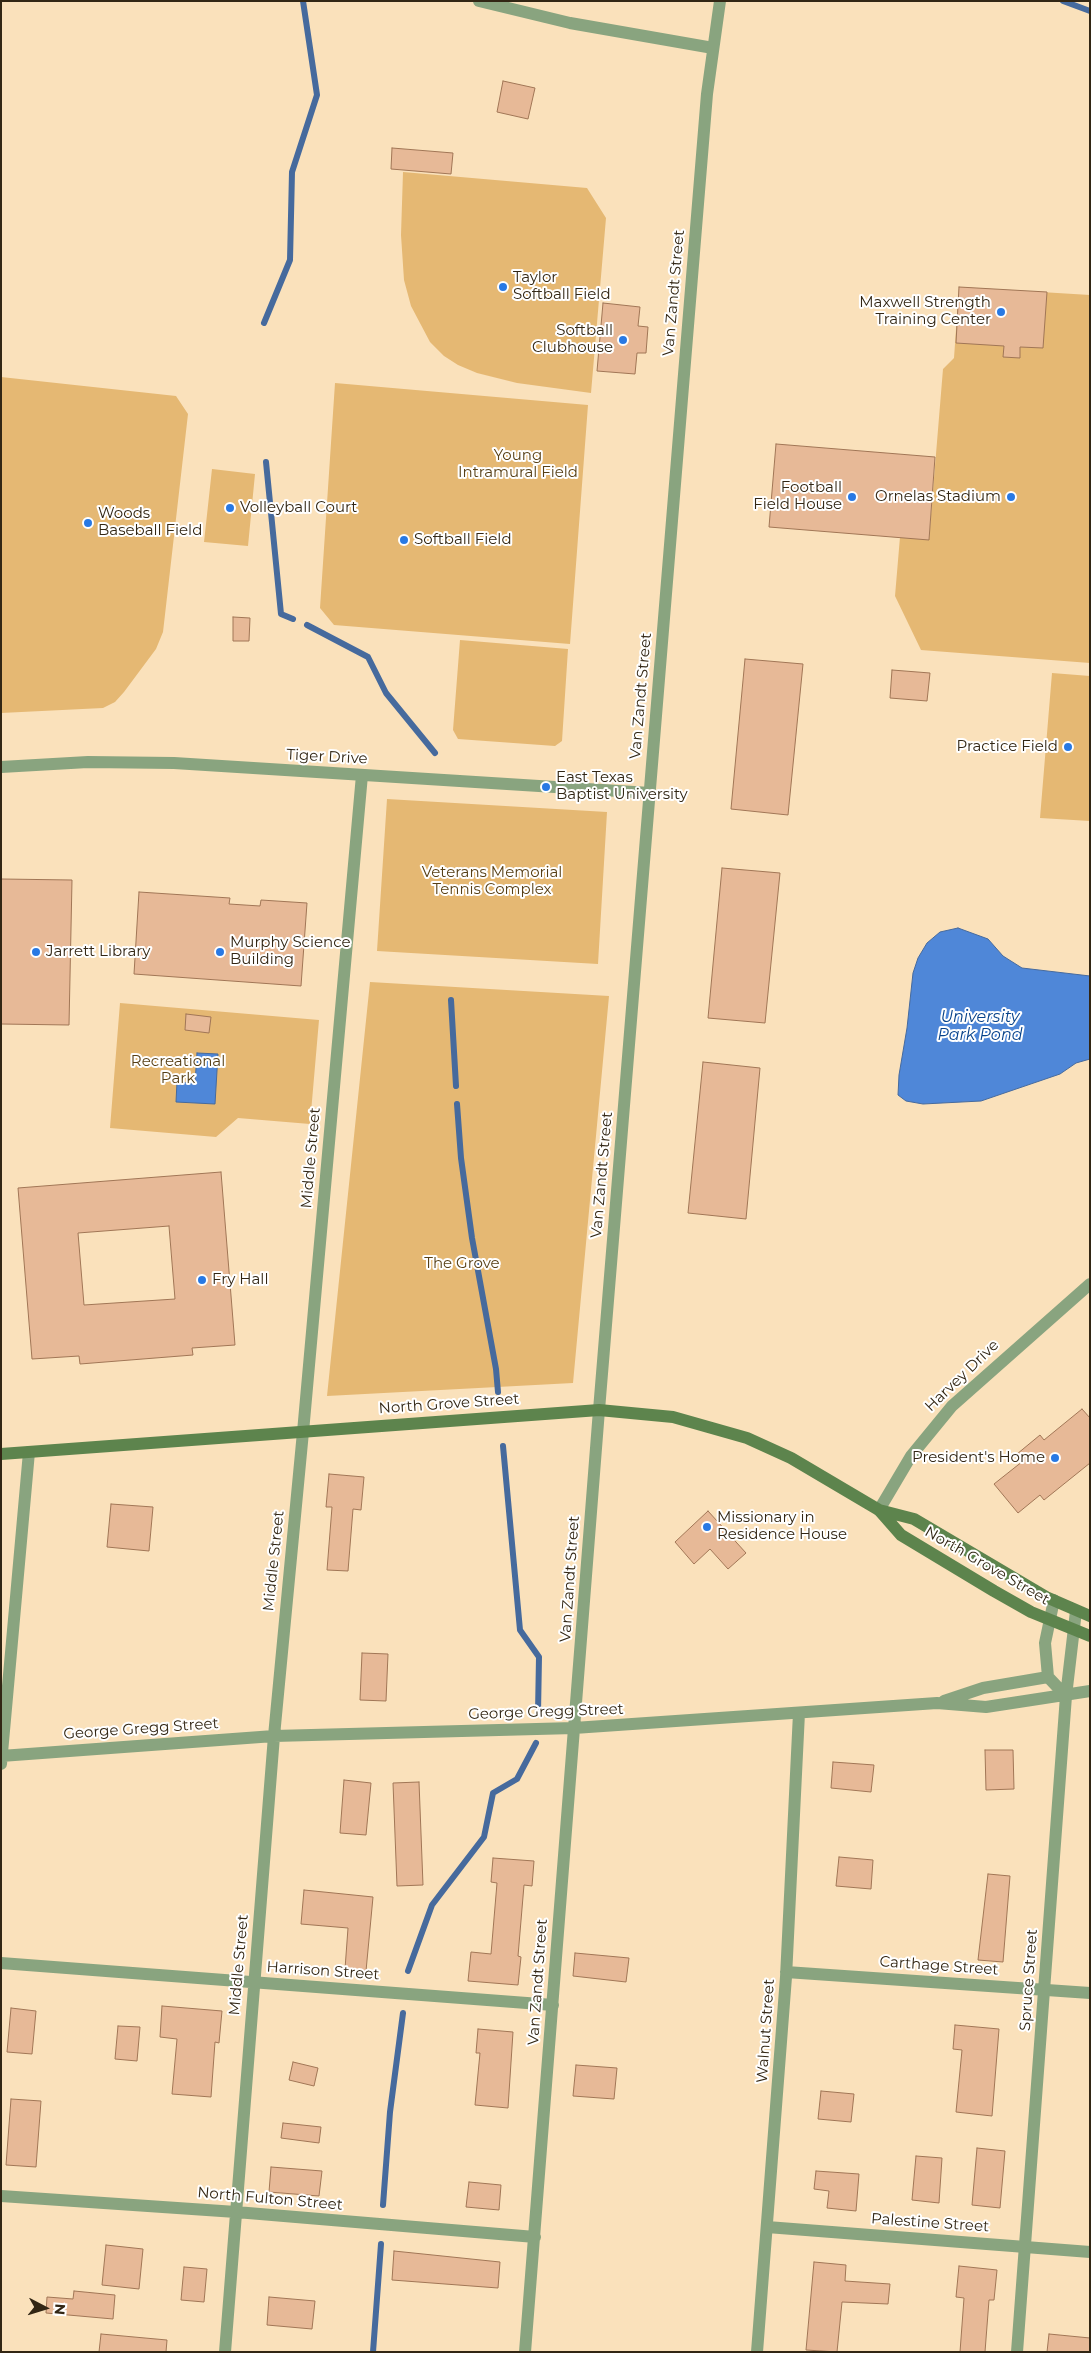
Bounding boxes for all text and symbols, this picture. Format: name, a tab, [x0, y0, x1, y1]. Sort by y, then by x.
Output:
street label: Van Zandt Street	[660, 229, 688, 357]
place label: Taylor Softball Field	[513, 269, 611, 304]
marker: Taylor Softball Field	[497, 281, 509, 293]
place label: Maxwell Strength Training Center	[859, 294, 991, 329]
marker: Maxwell Strength Training Center	[995, 306, 1007, 318]
place label: Softball Clubhouse	[532, 322, 613, 357]
marker: Softball Clubhouse	[617, 334, 629, 346]
park label: Young Intramural Field	[458, 447, 578, 482]
place label: Football Field House	[753, 479, 842, 514]
place label: Ornelas Stadium	[875, 488, 1001, 506]
marker: Football Field House	[846, 491, 858, 503]
marker: Ornelas Stadium	[1005, 491, 1017, 503]
place label: Volleyball Court	[240, 499, 357, 517]
marker: Volleyball Court	[224, 502, 236, 514]
place label: Woods Baseball Field	[98, 505, 202, 540]
marker: Woods Baseball Field	[82, 517, 94, 529]
place label: Softball Field	[414, 531, 512, 549]
marker: Softball Field	[398, 534, 410, 546]
street label: Van Zandt Street	[627, 632, 655, 760]
place label: Practice Field	[957, 738, 1058, 756]
marker: Practice Field	[1062, 741, 1074, 753]
street label: Tiger Drive	[286, 746, 368, 768]
place label: East Texas Baptist University	[556, 769, 688, 804]
marker: East Texas Baptist University	[540, 781, 552, 793]
park label: Veterans Memorial Tennis Complex	[422, 864, 562, 899]
place label: Murphy Science Building	[230, 934, 351, 969]
place label: Jarrett Library	[46, 943, 150, 961]
marker: Jarrett Library	[30, 946, 42, 958]
marker: Murphy Science Building	[214, 946, 226, 958]
water label: University Park Pond	[937, 1007, 1023, 1045]
park label: Recreational Park	[131, 1053, 225, 1088]
street label: Middle Street	[298, 1107, 324, 1209]
street label: Van Zandt Street	[588, 1111, 616, 1239]
park label: The Grove	[424, 1255, 500, 1273]
place label: Fry Hall	[212, 1271, 268, 1289]
marker: Fry Hall	[196, 1274, 208, 1286]
street label: Harvey Drive	[921, 1336, 1003, 1416]
street label: North Grove Street	[378, 1390, 520, 1418]
place label: President's Home	[912, 1449, 1045, 1467]
marker: President's Home	[1049, 1452, 1061, 1464]
place label: Missionary in Residence House	[717, 1509, 847, 1544]
street label: Middle Street	[260, 1510, 288, 1612]
street label: Van Zandt Street	[557, 1515, 583, 1643]
marker: Missionary in Residence House	[701, 1521, 713, 1533]
street label: North Grove Street	[922, 1523, 1052, 1609]
street label: George Gregg Street	[468, 1700, 624, 1724]
street label: George Gregg Street	[63, 1715, 219, 1743]
street label: Middle Street	[226, 1914, 252, 2016]
street label: Van Zandt Street	[525, 1918, 551, 2046]
street label: Spruce Street	[1016, 1928, 1042, 2032]
street label: Carthage Street	[879, 1953, 999, 1979]
street label: Harrison Street	[266, 1958, 380, 1984]
street label: Walnut Street	[753, 1978, 779, 2084]
street label: North Fulton Street	[197, 2184, 343, 2214]
street label: Palestine Street	[870, 2210, 990, 2236]
north arrow	[20, 2283, 70, 2333]
text: N	[50, 2303, 69, 2316]

